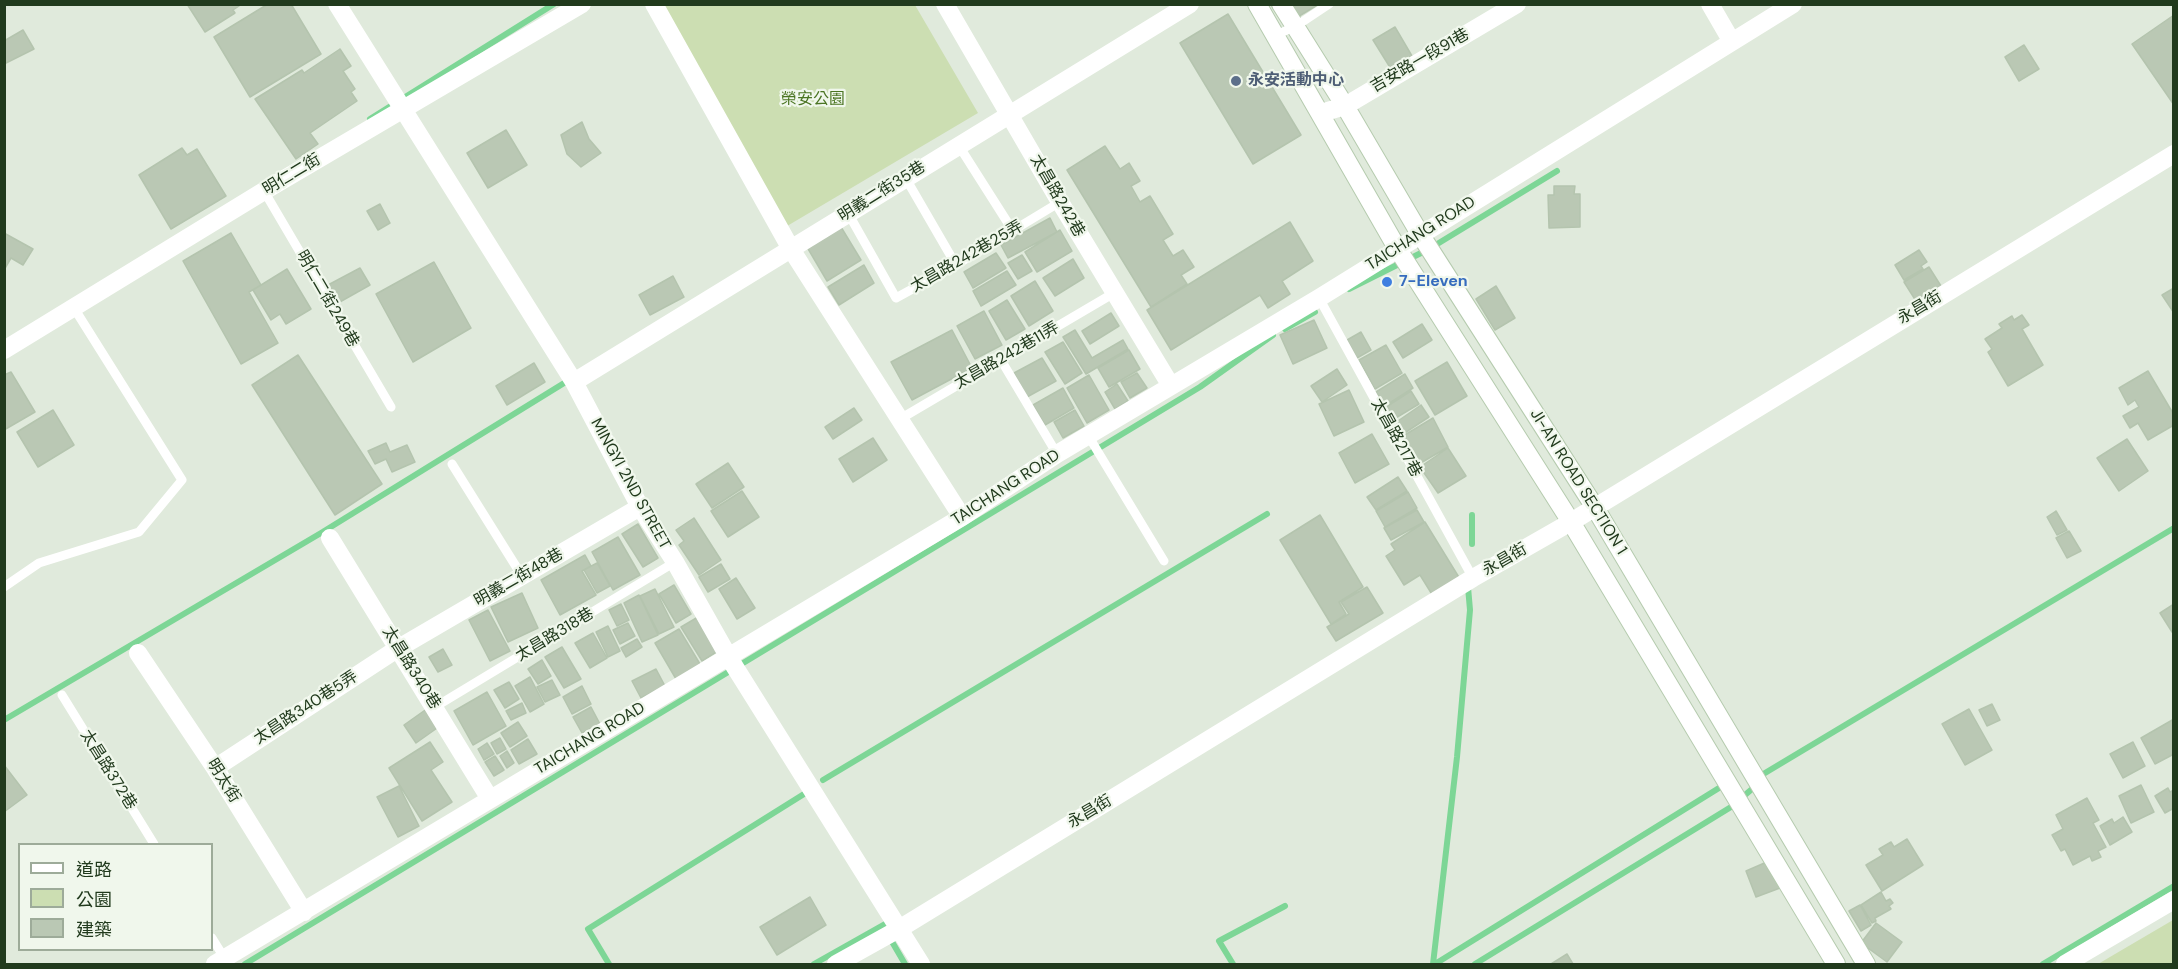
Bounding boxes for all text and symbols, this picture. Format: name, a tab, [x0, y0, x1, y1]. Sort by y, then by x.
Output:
street label: 吉安路一段91巷	[1367, 25, 1473, 97]
place label: 永安活動中心	[1248, 71, 1344, 91]
marker: 永安活動中心	[1229, 74, 1243, 88]
park label: 榮安公園	[781, 90, 845, 110]
street label: 明仁二街	[260, 150, 324, 200]
street label: 太昌路242巷	[1026, 151, 1088, 241]
street label: 明義二街35巷	[835, 158, 929, 226]
street label: TAICHANG ROAD	[1363, 193, 1479, 275]
street label: 太昌路242巷25弄	[907, 217, 1027, 297]
street label: 明仁二街249巷	[292, 247, 362, 351]
place label: 7-Eleven	[1399, 272, 1468, 292]
marker: 7-Eleven	[1380, 275, 1394, 289]
street label: 永昌街	[1894, 287, 1946, 329]
street label: 太昌路242巷11弄	[951, 318, 1063, 394]
street label: 太昌路217巷	[1367, 395, 1425, 481]
street label: JI-AN ROAD SECTION 1	[1525, 406, 1631, 558]
street label: MINGYI 2ND STREET	[586, 415, 674, 553]
street label: TAICHANG ROAD	[948, 446, 1064, 530]
street label: 永昌街	[1479, 540, 1531, 580]
street label: 明義二街48巷	[471, 545, 567, 611]
street label: 太昌路318巷	[512, 604, 598, 666]
street label: 太昌路340巷	[378, 623, 444, 713]
street label: 太昌路340巷5弄	[251, 667, 361, 749]
street label: TAICHANG ROAD	[531, 699, 649, 779]
street label: 太昌路372巷	[76, 727, 140, 813]
street label: 明太街	[202, 756, 244, 806]
street label: 永昌街	[1064, 791, 1116, 833]
legend	[18, 843, 213, 951]
text: 道路	[76, 858, 112, 882]
text: 公園	[76, 888, 112, 912]
text: 建築	[76, 918, 112, 942]

